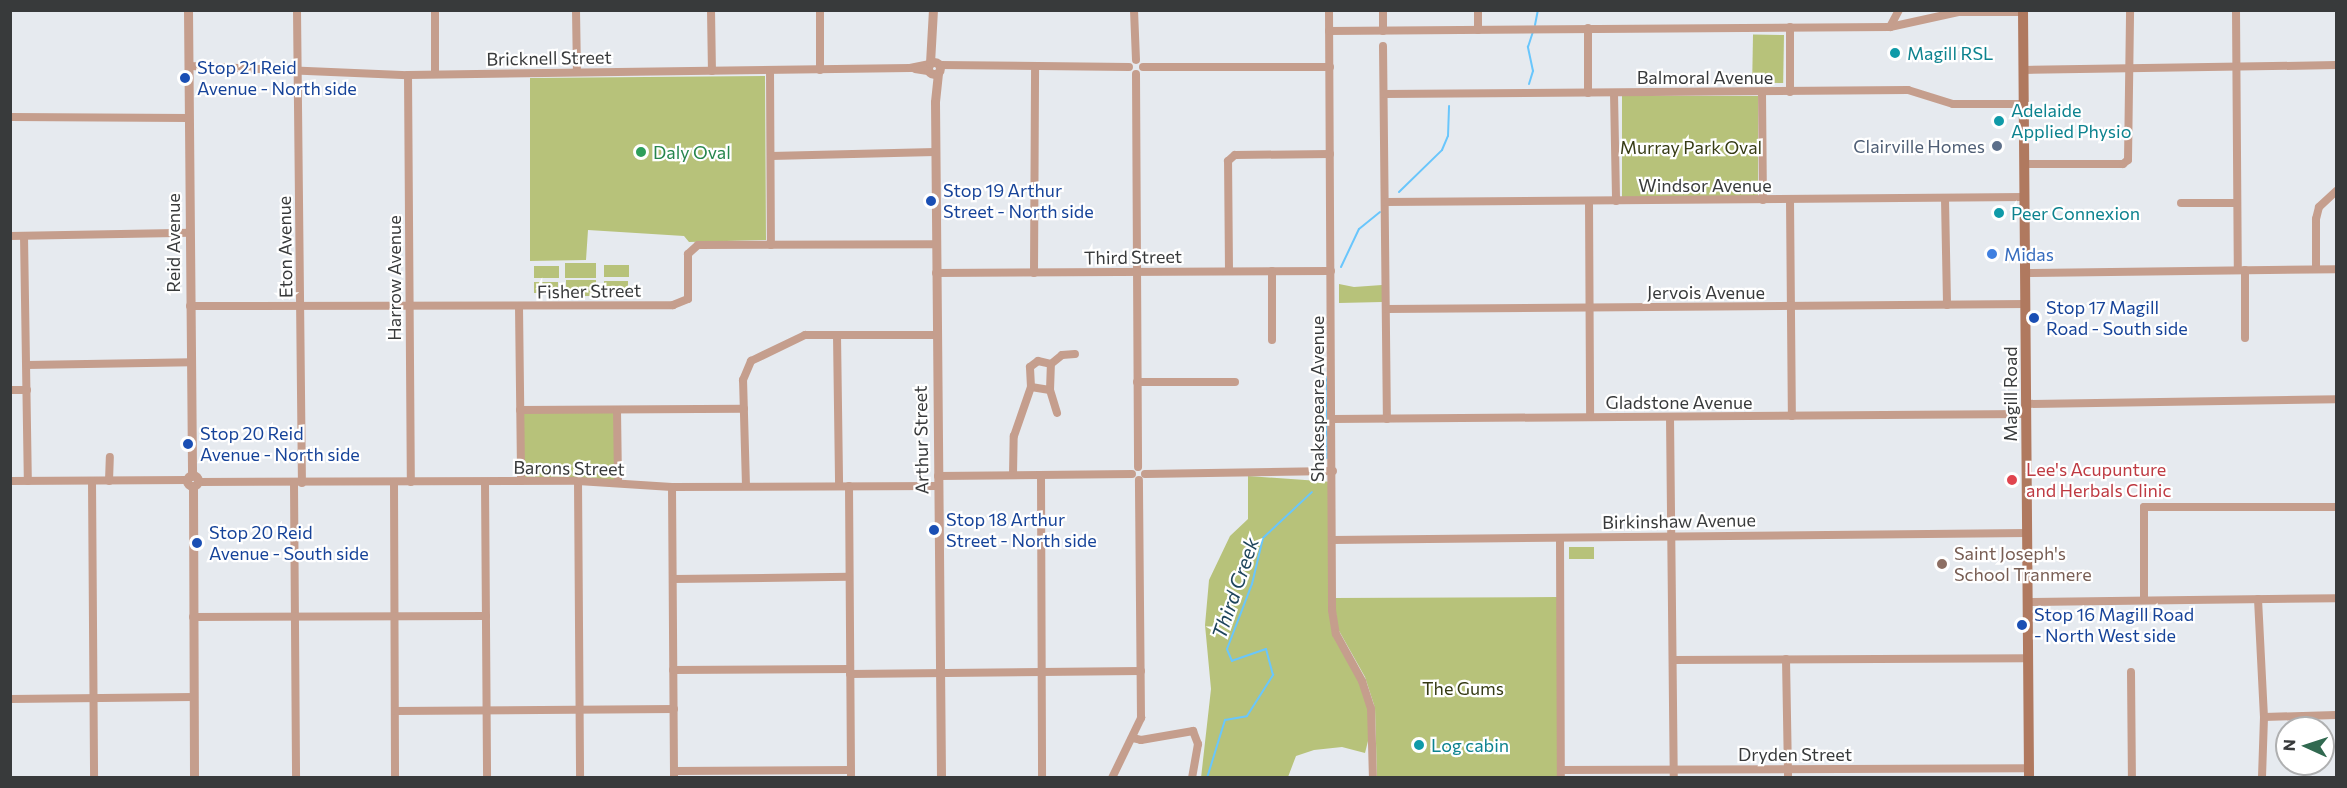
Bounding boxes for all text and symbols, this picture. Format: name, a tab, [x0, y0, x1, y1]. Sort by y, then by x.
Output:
place label: Magill RSL	[1907, 42, 1993, 64]
street label: Bricknell Street	[486, 46, 612, 70]
marker: Magill RSL	[1888, 46, 1902, 60]
place label: Stop 21 Reid Avenue - North side	[197, 57, 357, 100]
street label: Balmoral Avenue	[1637, 66, 1773, 88]
marker: Stop 21 Reid Avenue - North side	[178, 71, 192, 85]
place label: Adelaide Applied Physio	[2011, 100, 2131, 142]
marker: Adelaide Applied Physio	[1992, 114, 2006, 128]
place label: Clairville Homes	[1853, 135, 1985, 157]
park label: Murray Park Oval	[1620, 136, 1762, 158]
marker: Clairville Homes	[1990, 139, 2004, 153]
place label: Daly Oval	[653, 141, 731, 163]
marker: Daly Oval	[634, 145, 648, 159]
street label: Windsor Avenue	[1638, 174, 1772, 196]
place label: Stop 19 Arthur Street - North side	[943, 180, 1094, 222]
street label: Reid Avenue	[162, 193, 184, 293]
marker: Stop 19 Arthur Street - North side	[924, 194, 938, 208]
street label: Eton Avenue	[273, 196, 297, 298]
place label: Peer Connexion	[2011, 202, 2140, 224]
marker: Peer Connexion	[1992, 206, 2006, 220]
street label: Harrow Avenue	[383, 215, 405, 341]
place label: Midas	[2004, 243, 2054, 265]
street label: Third Street	[1084, 245, 1182, 269]
marker: Midas	[1985, 247, 1999, 261]
street label: Fisher Street	[537, 279, 641, 303]
street label: Jervois Avenue	[1647, 281, 1765, 303]
place label: Stop 17 Magill Road - South side	[2046, 297, 2188, 340]
marker: Stop 17 Magill Road - South side	[2027, 311, 2041, 325]
street label: Shakespeare Avenue	[1306, 316, 1328, 482]
street label: Magill Road	[1999, 346, 2021, 442]
street label: Arthur Street	[909, 385, 933, 495]
street label: Gladstone Avenue	[1606, 391, 1752, 413]
place label: Stop 20 Reid Avenue - North side	[200, 423, 360, 466]
marker: Stop 20 Reid Avenue - North side	[181, 437, 195, 451]
street label: Barons Street	[513, 456, 625, 480]
place label: Lee's Acupunture and Herbals Clinic	[2026, 459, 2171, 502]
marker: Lee's Acupunture and Herbals Clinic	[2003, 471, 2021, 489]
place label: Stop 18 Arthur Street - North side	[946, 509, 1097, 552]
street label: Birkinshaw Avenue	[1602, 509, 1756, 533]
place label: Stop 20 Reid Avenue - South side	[209, 522, 369, 564]
marker: Stop 18 Arthur Street - North side	[927, 523, 941, 537]
water label: Third Creek	[1206, 534, 1264, 642]
marker: Stop 20 Reid Avenue - South side	[190, 536, 204, 550]
place label: Saint Joseph's School Tranmere	[1954, 543, 2092, 586]
marker: Saint Joseph's School Tranmere	[1935, 557, 1949, 571]
place label: Stop 16 Magill Road - North West side	[2034, 604, 2194, 646]
marker: Stop 16 Magill Road - North West side	[2015, 618, 2029, 632]
park label: The Gums	[1422, 677, 1504, 699]
north arrow	[2275, 716, 2335, 776]
place label: Log cabin	[1431, 734, 1509, 756]
marker: Log cabin	[1412, 738, 1426, 752]
text: N	[2279, 739, 2298, 752]
street label: Dryden Street	[1738, 743, 1852, 765]

